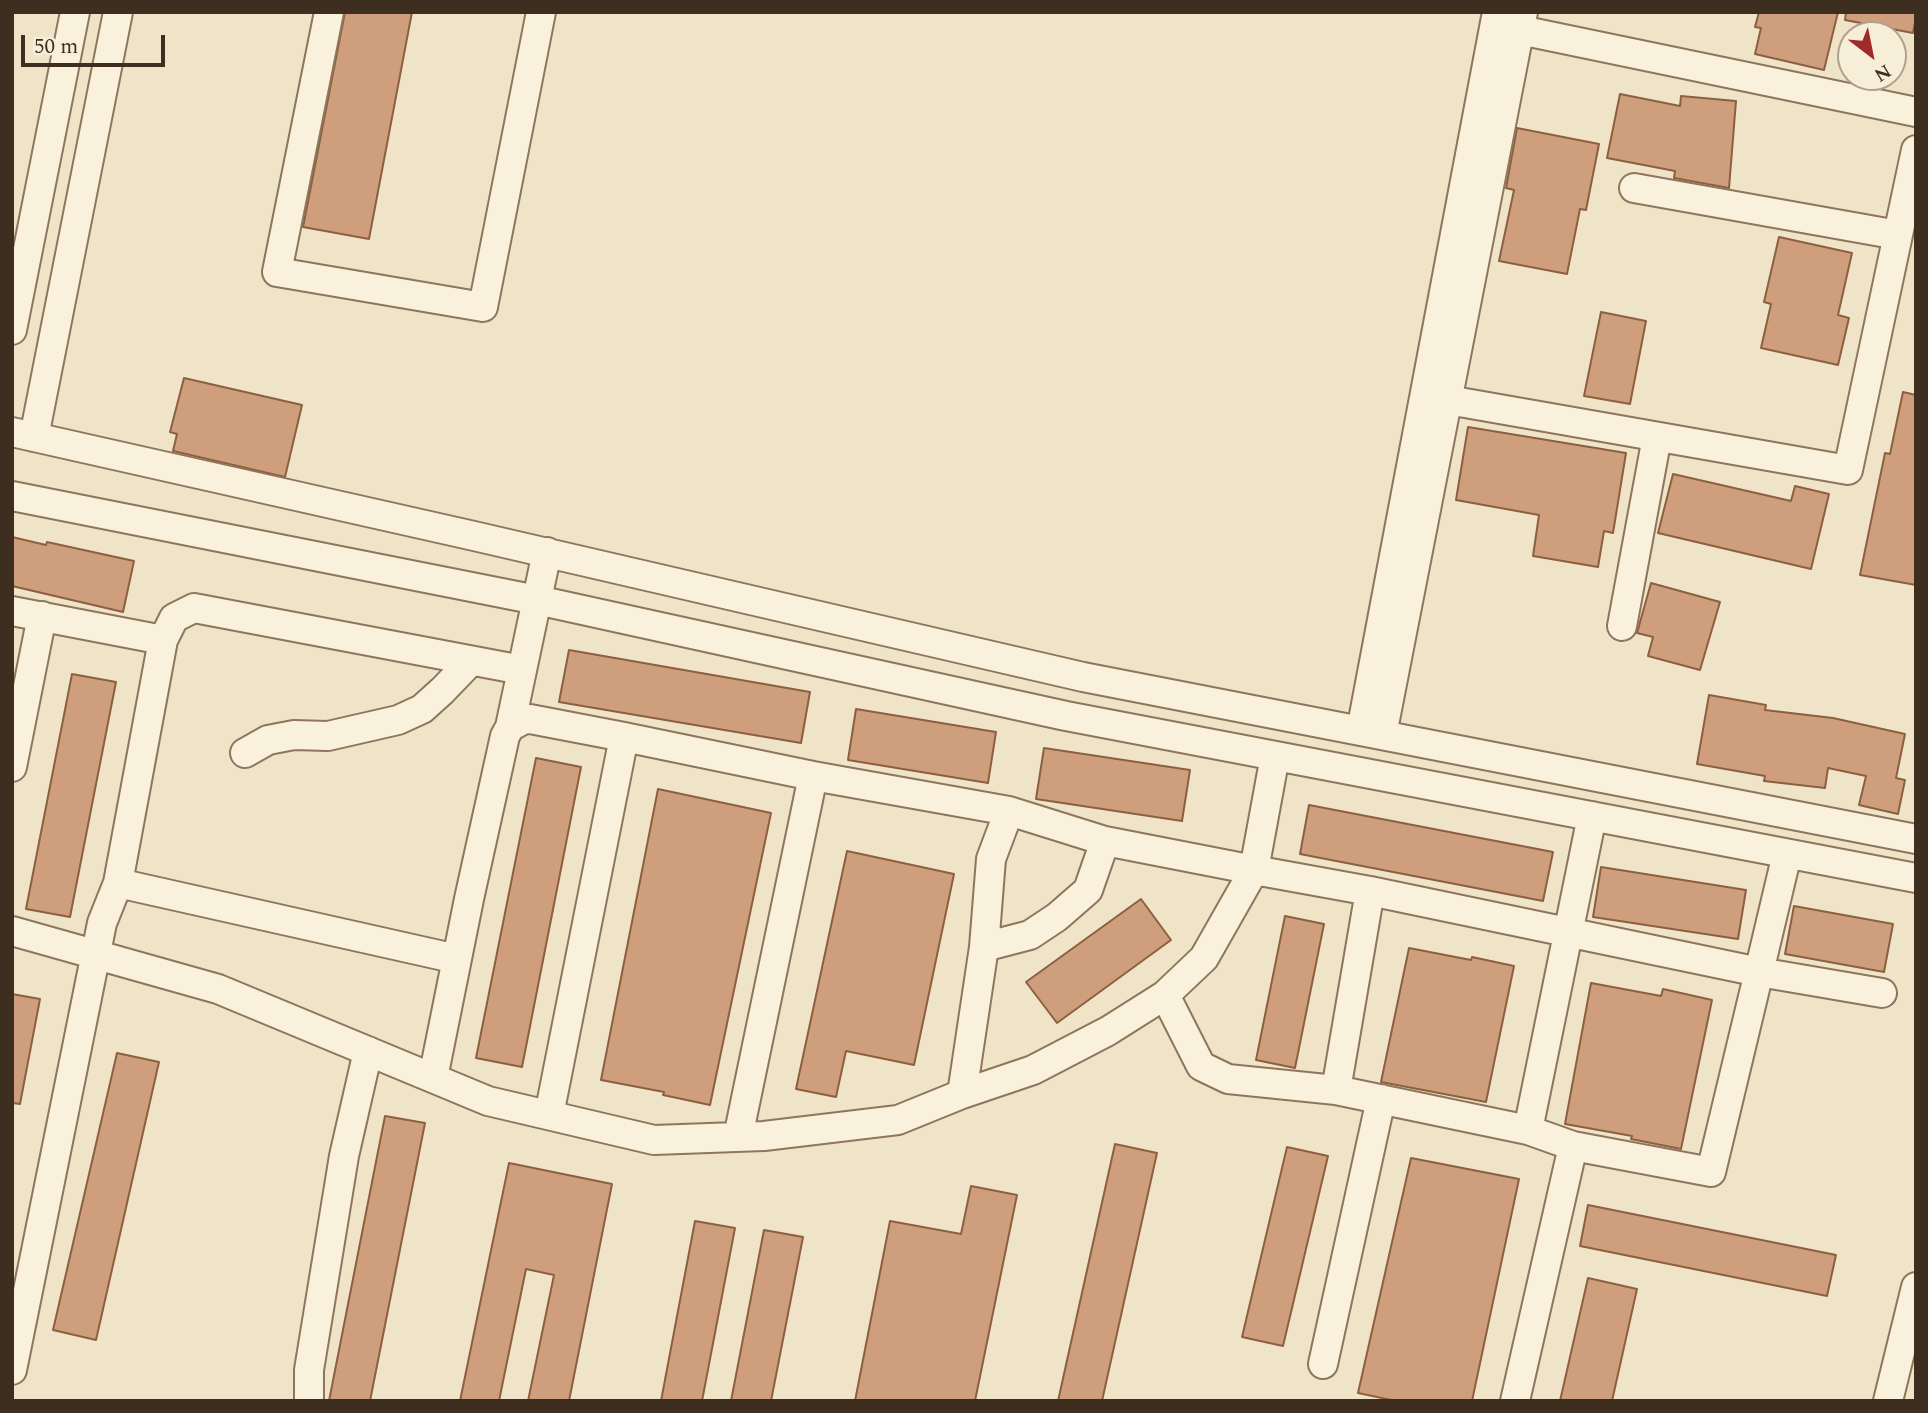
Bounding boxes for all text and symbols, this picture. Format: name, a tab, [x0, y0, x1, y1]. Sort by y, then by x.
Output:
scale bar	[24, 21, 168, 65]
north arrow	[1837, 21, 1907, 91]
text: 50 m	[34, 31, 78, 63]
text: N	[1868, 56, 1897, 89]

